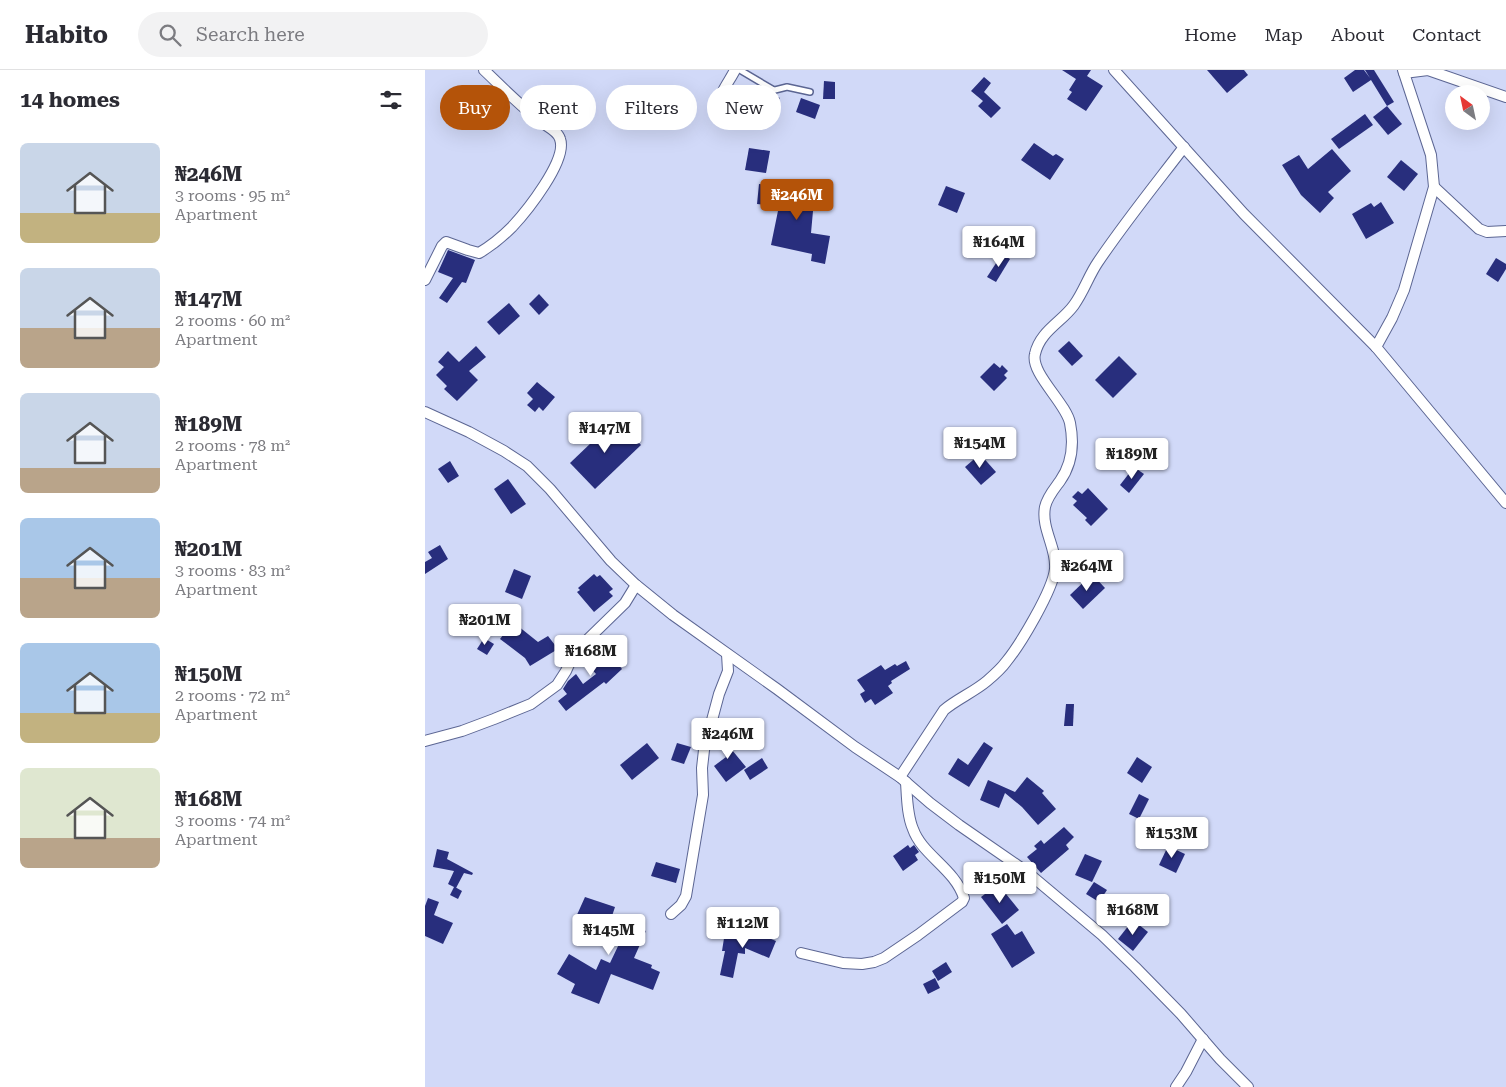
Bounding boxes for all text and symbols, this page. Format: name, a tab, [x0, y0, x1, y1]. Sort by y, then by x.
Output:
search box	[138, 12, 488, 57]
text: Habito	[25, 21, 108, 49]
icon: search	[156, 21, 184, 49]
text: Search here	[196, 23, 305, 46]
text: Home	[1184, 24, 1236, 45]
text: Map	[1264, 24, 1303, 45]
text: About	[1331, 24, 1384, 45]
text: Contact	[1412, 24, 1481, 45]
chip: Buy	[440, 85, 510, 130]
chip: Rent	[520, 85, 596, 130]
chip: Filters	[606, 85, 697, 130]
chip: New	[707, 85, 781, 130]
north arrow	[1445, 85, 1490, 130]
map controls	[1445, 85, 1490, 130]
icon: filters	[377, 86, 405, 114]
text: 14 homes	[20, 88, 120, 112]
text: ₦246M	[175, 162, 242, 186]
icon: home	[60, 163, 120, 223]
pin: ₦246M	[762, 178, 832, 221]
text: ₦246M	[771, 185, 823, 204]
text: 3 rooms · 95 m²	[175, 186, 290, 205]
text: Apartment	[175, 205, 258, 224]
pin: ₦164M	[964, 226, 1034, 268]
text: ₦164M	[973, 232, 1025, 251]
text: ₦147M	[175, 287, 242, 311]
icon: home	[60, 288, 120, 348]
text: 2 rooms · 60 m²	[175, 311, 290, 330]
text: Apartment	[175, 330, 258, 349]
text: ₦189M	[175, 412, 242, 436]
pin: ₦147M	[570, 412, 640, 454]
icon: home	[60, 413, 120, 473]
text: ₦147M	[579, 418, 631, 437]
pin: ₦154M	[945, 426, 1015, 469]
text: ₦154M	[954, 433, 1006, 452]
text: 2 rooms · 78 m²	[175, 436, 290, 455]
pin: ₦189M	[1097, 438, 1167, 480]
text: ₦189M	[1106, 444, 1158, 463]
text: Apartment	[175, 455, 258, 474]
text: ₦201M	[175, 537, 242, 561]
icon: home	[60, 538, 120, 598]
pin: ₦264M	[1052, 550, 1122, 592]
text: ₦264M	[1061, 556, 1113, 575]
text: 3 rooms · 83 m²	[175, 561, 290, 580]
text: Apartment	[175, 580, 258, 599]
pin: ₦201M	[450, 604, 520, 646]
text: ₦201M	[459, 610, 511, 629]
pin: ₦168M	[556, 634, 626, 677]
text: ₦168M	[565, 641, 617, 660]
text: ₦150M	[175, 662, 242, 686]
icon: home	[60, 663, 120, 723]
text: 2 rooms · 72 m²	[175, 686, 290, 705]
text: Apartment	[175, 705, 258, 724]
pin: ₦246M	[693, 718, 763, 760]
text: ₦246M	[702, 724, 754, 743]
text: ₦168M	[175, 787, 242, 811]
icon: home	[60, 788, 120, 848]
text: 3 rooms · 74 m²	[175, 811, 290, 830]
pin: ₦153M	[1137, 816, 1207, 859]
text: ₦153M	[1146, 823, 1198, 842]
text: Apartment	[175, 830, 258, 849]
pin: ₦150M	[965, 862, 1035, 904]
text: ₦150M	[974, 868, 1026, 887]
pin: ₦168M	[1098, 894, 1168, 936]
text: ₦168M	[1107, 900, 1159, 919]
pin: ₦112M	[708, 906, 778, 949]
text: ₦112M	[717, 913, 769, 932]
pin: ₦145M	[574, 914, 644, 956]
text: ₦145M	[583, 920, 635, 939]

